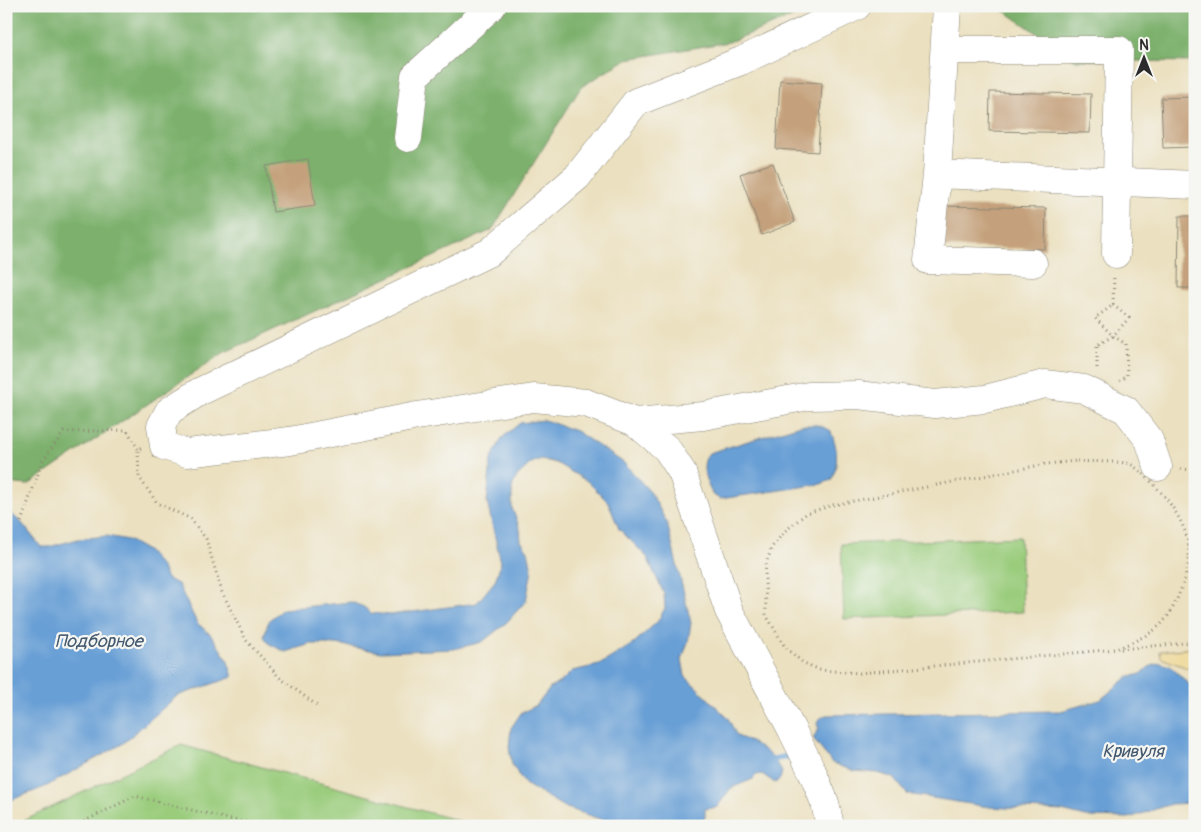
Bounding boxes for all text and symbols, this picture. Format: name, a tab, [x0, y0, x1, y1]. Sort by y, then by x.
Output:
north arrow	[1118, 32, 1168, 82]
text: N	[1139, 37, 1149, 54]
water label: Подборное	[55, 630, 145, 653]
water label: Кривуля	[1102, 740, 1165, 763]

